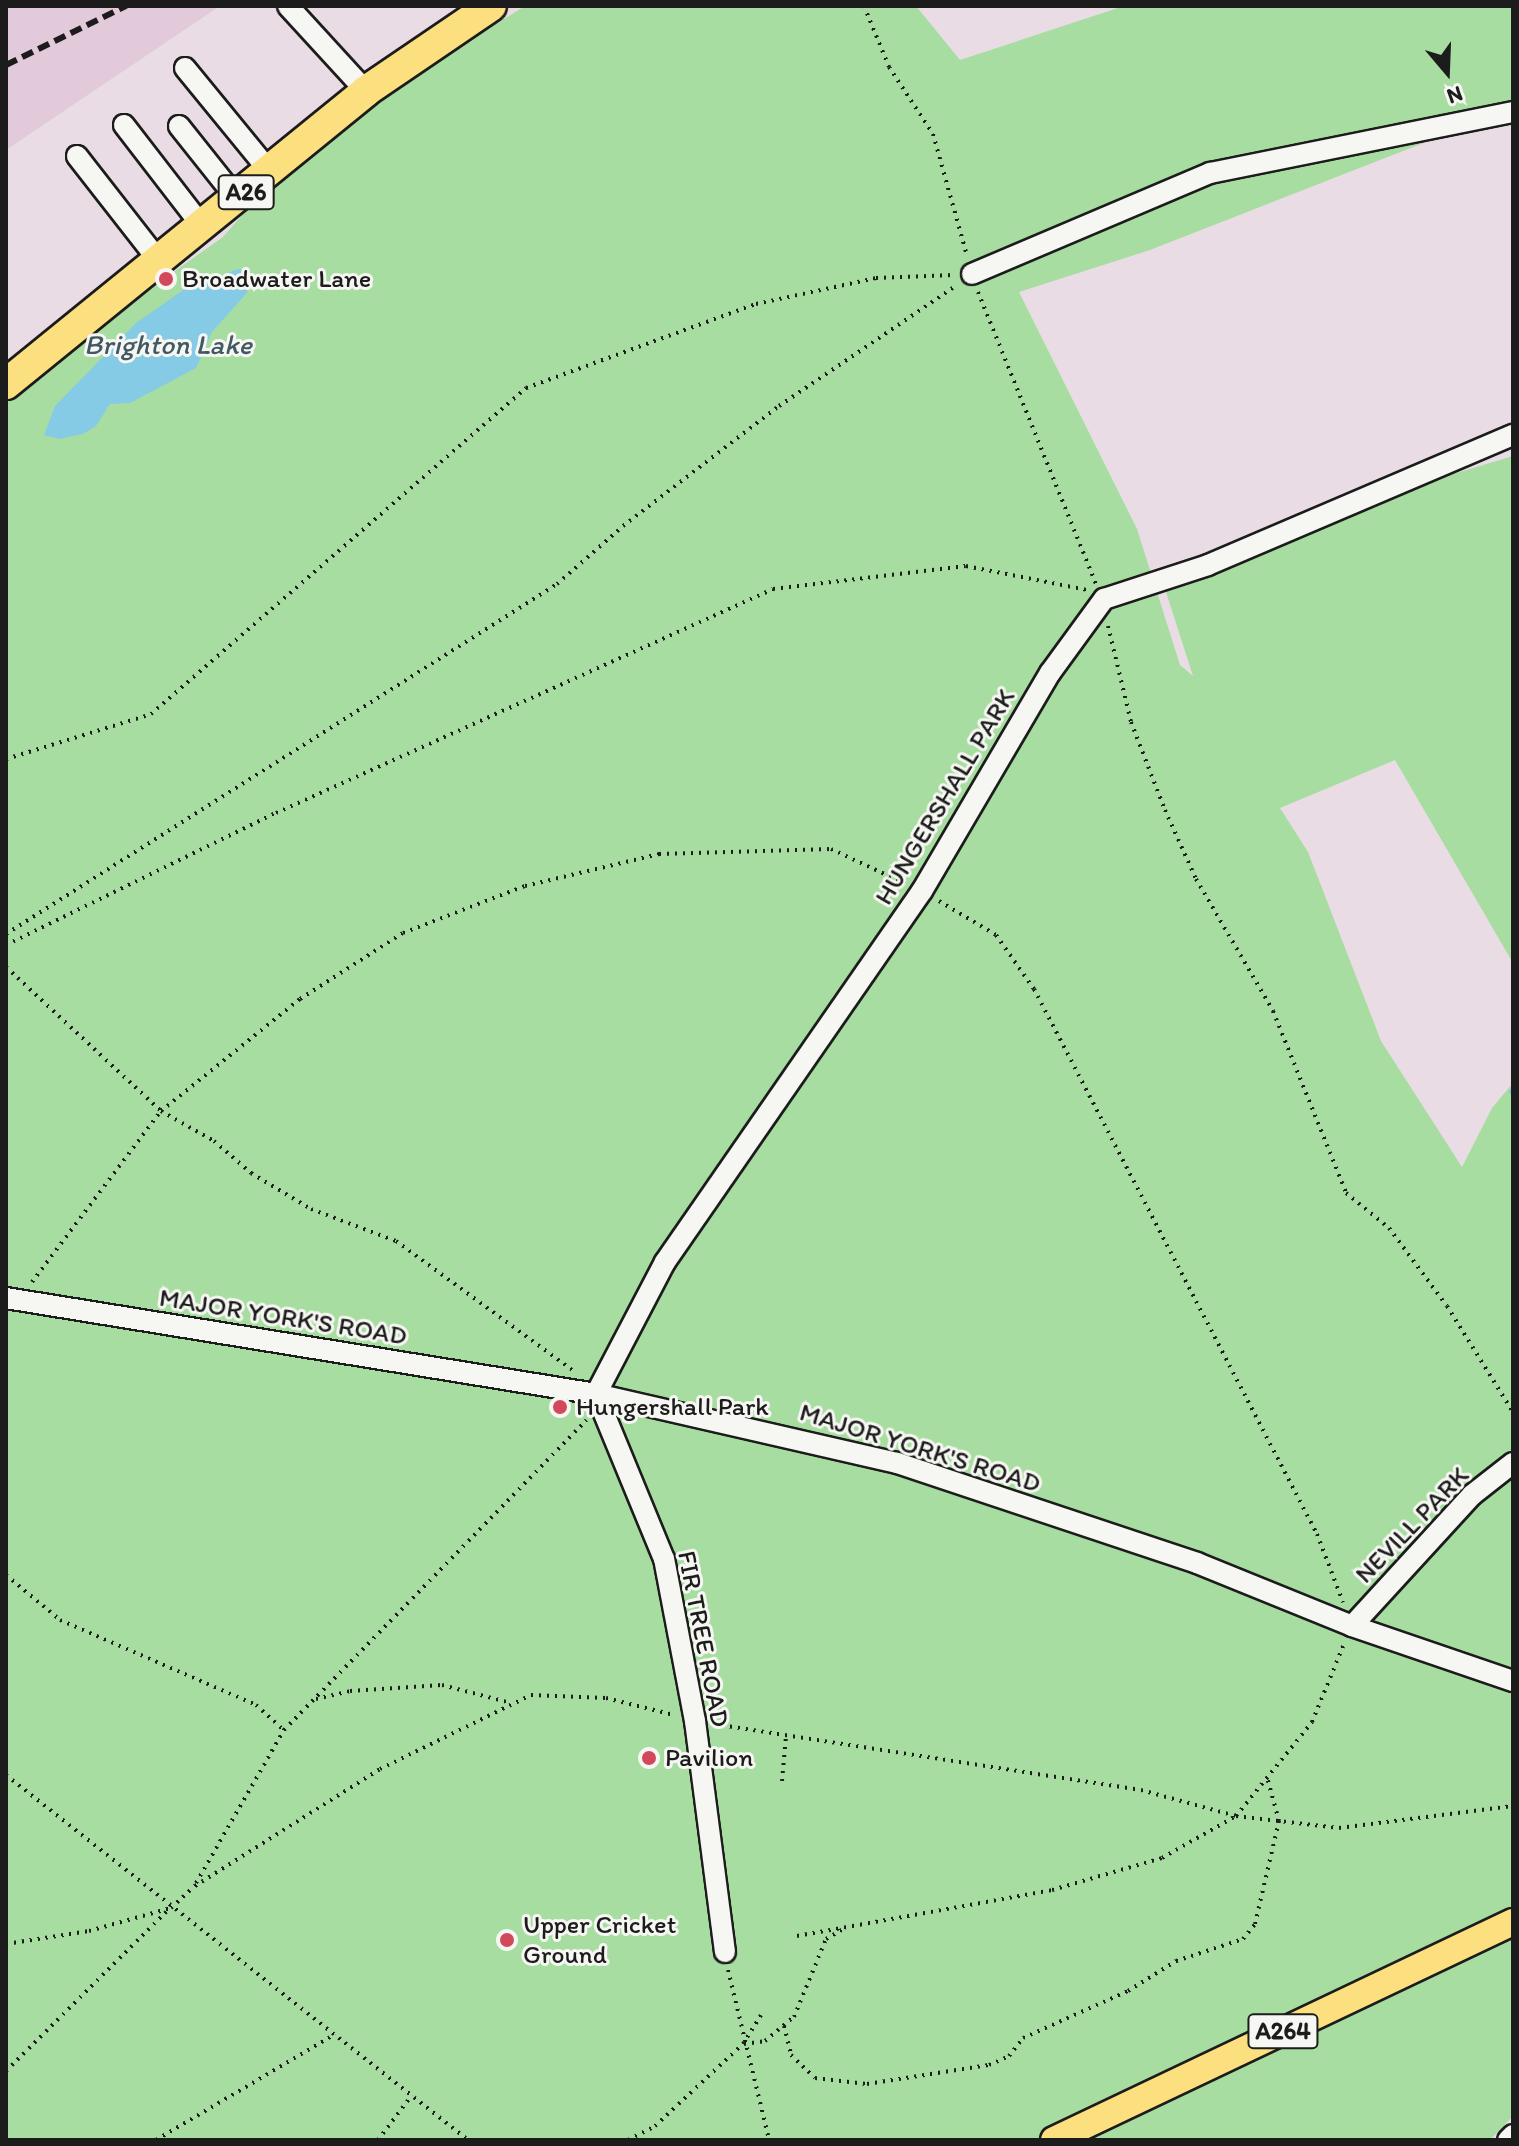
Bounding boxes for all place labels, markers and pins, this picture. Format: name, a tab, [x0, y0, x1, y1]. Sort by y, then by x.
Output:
place label: Broadwater Lane	[182, 263, 372, 295]
marker: Broadwater Lane	[157, 270, 175, 288]
place label: Hungershall Park	[576, 1391, 769, 1423]
marker: Hungershall Park	[551, 1398, 569, 1416]
place label: Pavilion	[665, 1742, 753, 1774]
marker: Pavilion	[640, 1749, 658, 1767]
place label: Upper Cricket Ground	[523, 1909, 676, 1970]
marker: Upper Cricket Ground	[498, 1931, 516, 1949]

